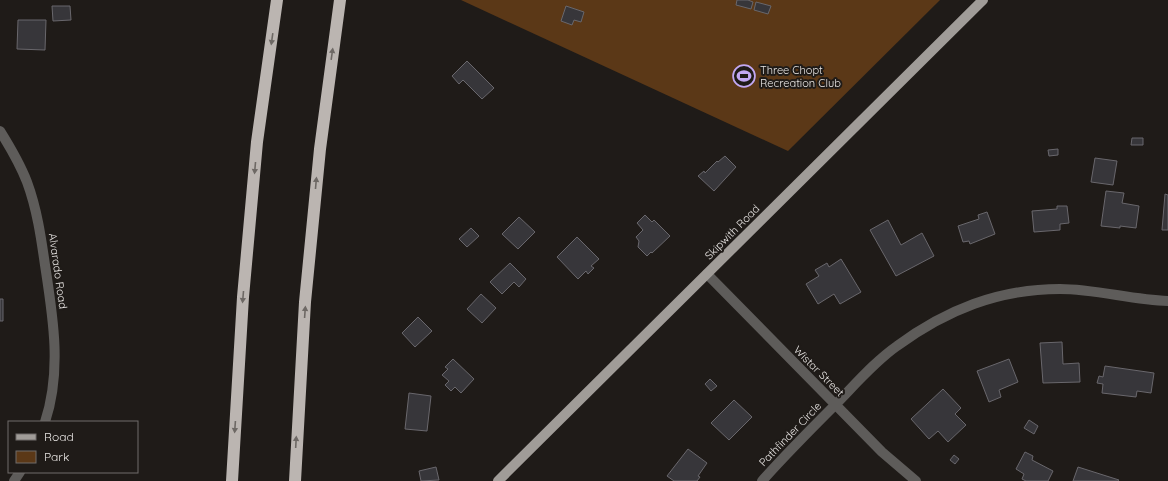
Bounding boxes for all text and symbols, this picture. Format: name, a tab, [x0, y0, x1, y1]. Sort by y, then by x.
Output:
one-way arrow	[268, 33, 275, 45]
one-way arrow	[329, 48, 336, 60]
sports icon: Three Chopt Recreation Club	[731, 63, 757, 89]
place label: Three Chopt Recreation Club	[760, 63, 841, 90]
one-way arrow	[252, 162, 259, 174]
one-way arrow	[313, 177, 320, 189]
street label: Skipwith Road	[702, 202, 762, 262]
street label: Alvarado Road	[46, 232, 70, 310]
one-way arrow	[240, 291, 247, 303]
one-way arrow	[301, 306, 308, 318]
street label: Wistar Street	[791, 343, 847, 399]
street label: Pathfinder Circle	[756, 399, 824, 469]
legend	[8, 421, 138, 473]
one-way arrow	[231, 421, 238, 433]
text: Road	[44, 429, 74, 444]
one-way arrow	[293, 436, 300, 448]
text: Park	[44, 449, 69, 464]

